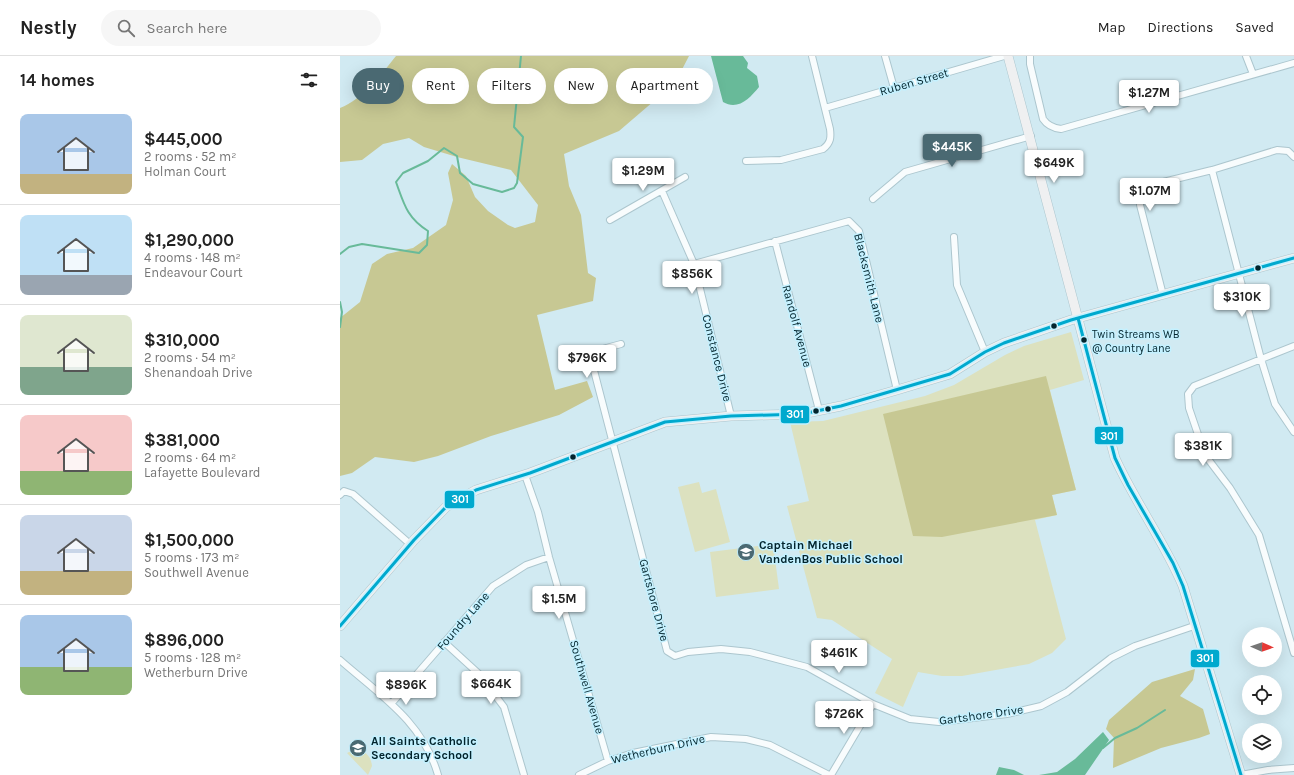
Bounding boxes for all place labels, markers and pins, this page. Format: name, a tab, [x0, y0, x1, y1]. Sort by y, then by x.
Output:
pin: $1.27M	[1116, 80, 1182, 114]
pin: $445K	[924, 134, 980, 168]
pin: $649K	[1026, 150, 1082, 184]
pin: $1.29M	[610, 158, 676, 192]
pin: $1.07M	[1117, 178, 1183, 212]
pin: $856K	[664, 261, 720, 295]
unlabelled marker	[1253, 263, 1263, 273]
pin: $310K	[1214, 284, 1270, 318]
unlabelled marker	[1049, 321, 1059, 331]
place label: Twin Streams WB @ Country Lane	[1092, 328, 1180, 355]
marker: Twin Streams WB @ Country Lane	[1079, 335, 1089, 345]
pin: $796K	[559, 345, 615, 379]
unlabelled marker	[823, 404, 833, 414]
unlabelled marker	[811, 406, 821, 416]
pin: $381K	[1175, 433, 1231, 467]
unlabelled marker	[568, 452, 578, 462]
place label: Captain Michael VandenBos Public School	[759, 538, 903, 566]
school or university icon: Captain Michael VandenBos Public School	[736, 542, 756, 562]
pin: $1.5M	[531, 586, 587, 620]
pin: $461K	[811, 640, 867, 674]
pin: $664K	[463, 671, 519, 705]
pin: $896K	[378, 672, 434, 706]
pin: $726K	[816, 701, 872, 735]
place label: All Saints Catholic Secondary School	[371, 734, 477, 762]
school or university icon: All Saints Catholic Secondary School	[348, 738, 368, 758]

